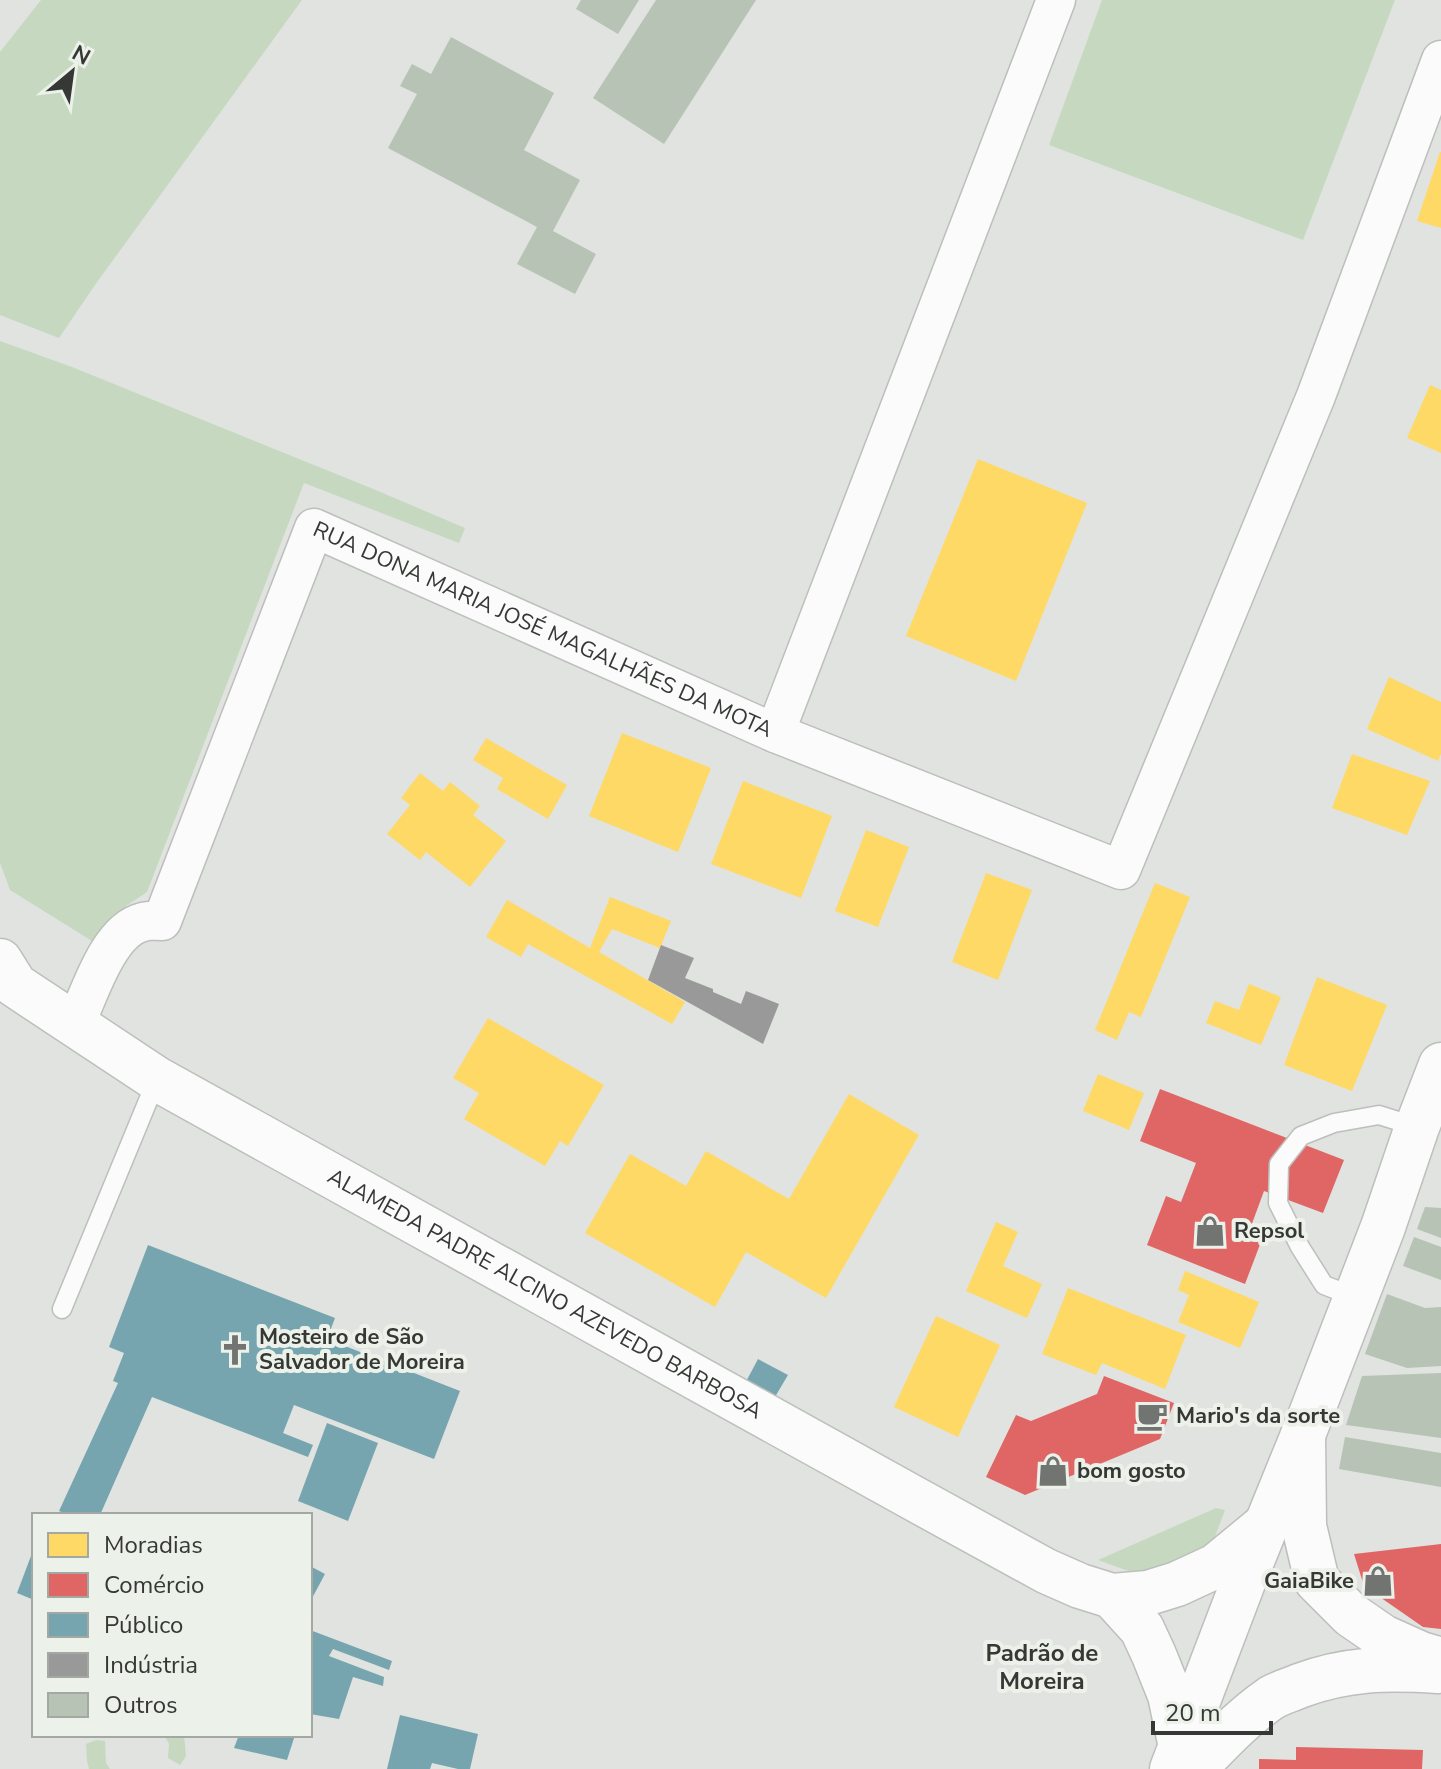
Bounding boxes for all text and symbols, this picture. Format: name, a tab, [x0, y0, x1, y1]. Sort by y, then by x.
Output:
north arrow	[32, 32, 112, 112]
text: N	[67, 38, 96, 72]
street label: RUA DONA MARIA JOSÉ MAGALHÃES DA MOTA	[308, 514, 777, 745]
street label: ALAMEDA PADRE ALCINO AZEVEDO BARBOSA	[322, 1161, 768, 1426]
shop icon: Repsol	[1193, 1214, 1227, 1248]
place label: Repsol	[1234, 1216, 1304, 1246]
place label: Mosteiro de São Salvador de Moreira	[259, 1322, 465, 1377]
church icon: Mosteiro de São Salvador de Moreira	[218, 1333, 252, 1367]
cafe icon: Mario's da sorte	[1135, 1399, 1169, 1433]
place label: Mario's da sorte	[1176, 1401, 1340, 1431]
shop icon: bom gosto	[1036, 1454, 1070, 1488]
place label: bom gosto	[1077, 1456, 1186, 1486]
legend	[32, 1513, 312, 1737]
text: Moradias	[104, 1529, 203, 1561]
shop icon: GaiaBike	[1361, 1564, 1395, 1598]
place label: GaiaBike	[1264, 1566, 1354, 1596]
text: Comércio	[104, 1569, 204, 1601]
text: Público	[104, 1609, 183, 1641]
district label: Padrão de Moreira	[986, 1637, 1098, 1697]
text: Indústria	[104, 1649, 198, 1681]
scale bar	[1153, 1685, 1271, 1735]
text: Outros	[104, 1689, 178, 1721]
text: 20 m	[1165, 1697, 1221, 1729]

